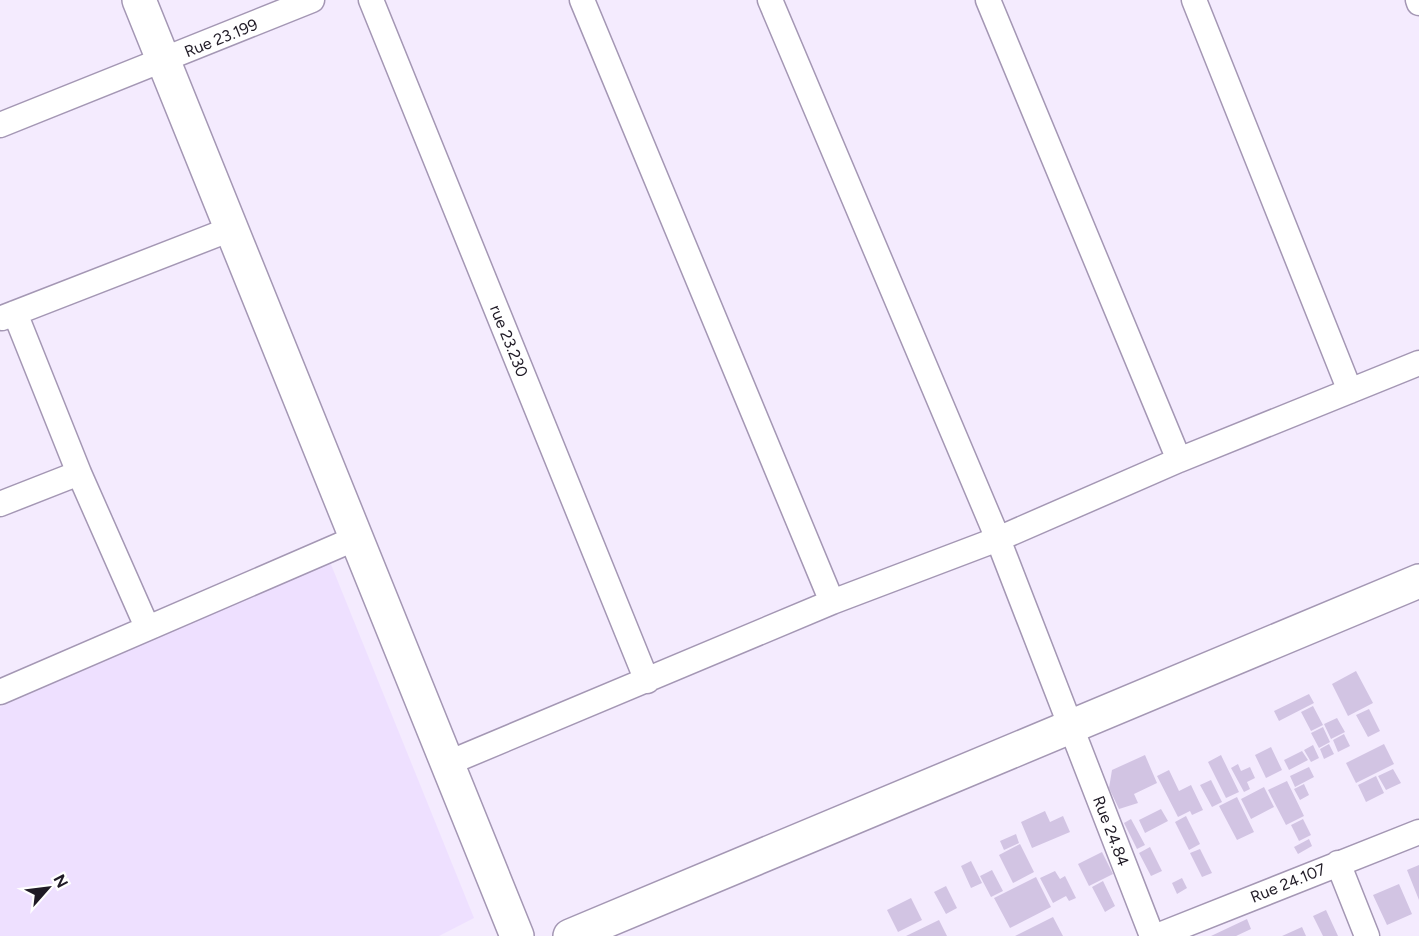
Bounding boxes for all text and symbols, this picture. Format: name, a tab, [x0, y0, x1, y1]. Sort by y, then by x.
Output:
street label: Rue 23.199	[182, 15, 260, 61]
street label: rue 23.230	[486, 302, 532, 380]
street label: Rue 24.84	[1089, 793, 1133, 869]
north arrow	[18, 858, 78, 918]
street label: Rue 24.107	[1248, 859, 1329, 907]
text: N	[50, 871, 72, 891]

